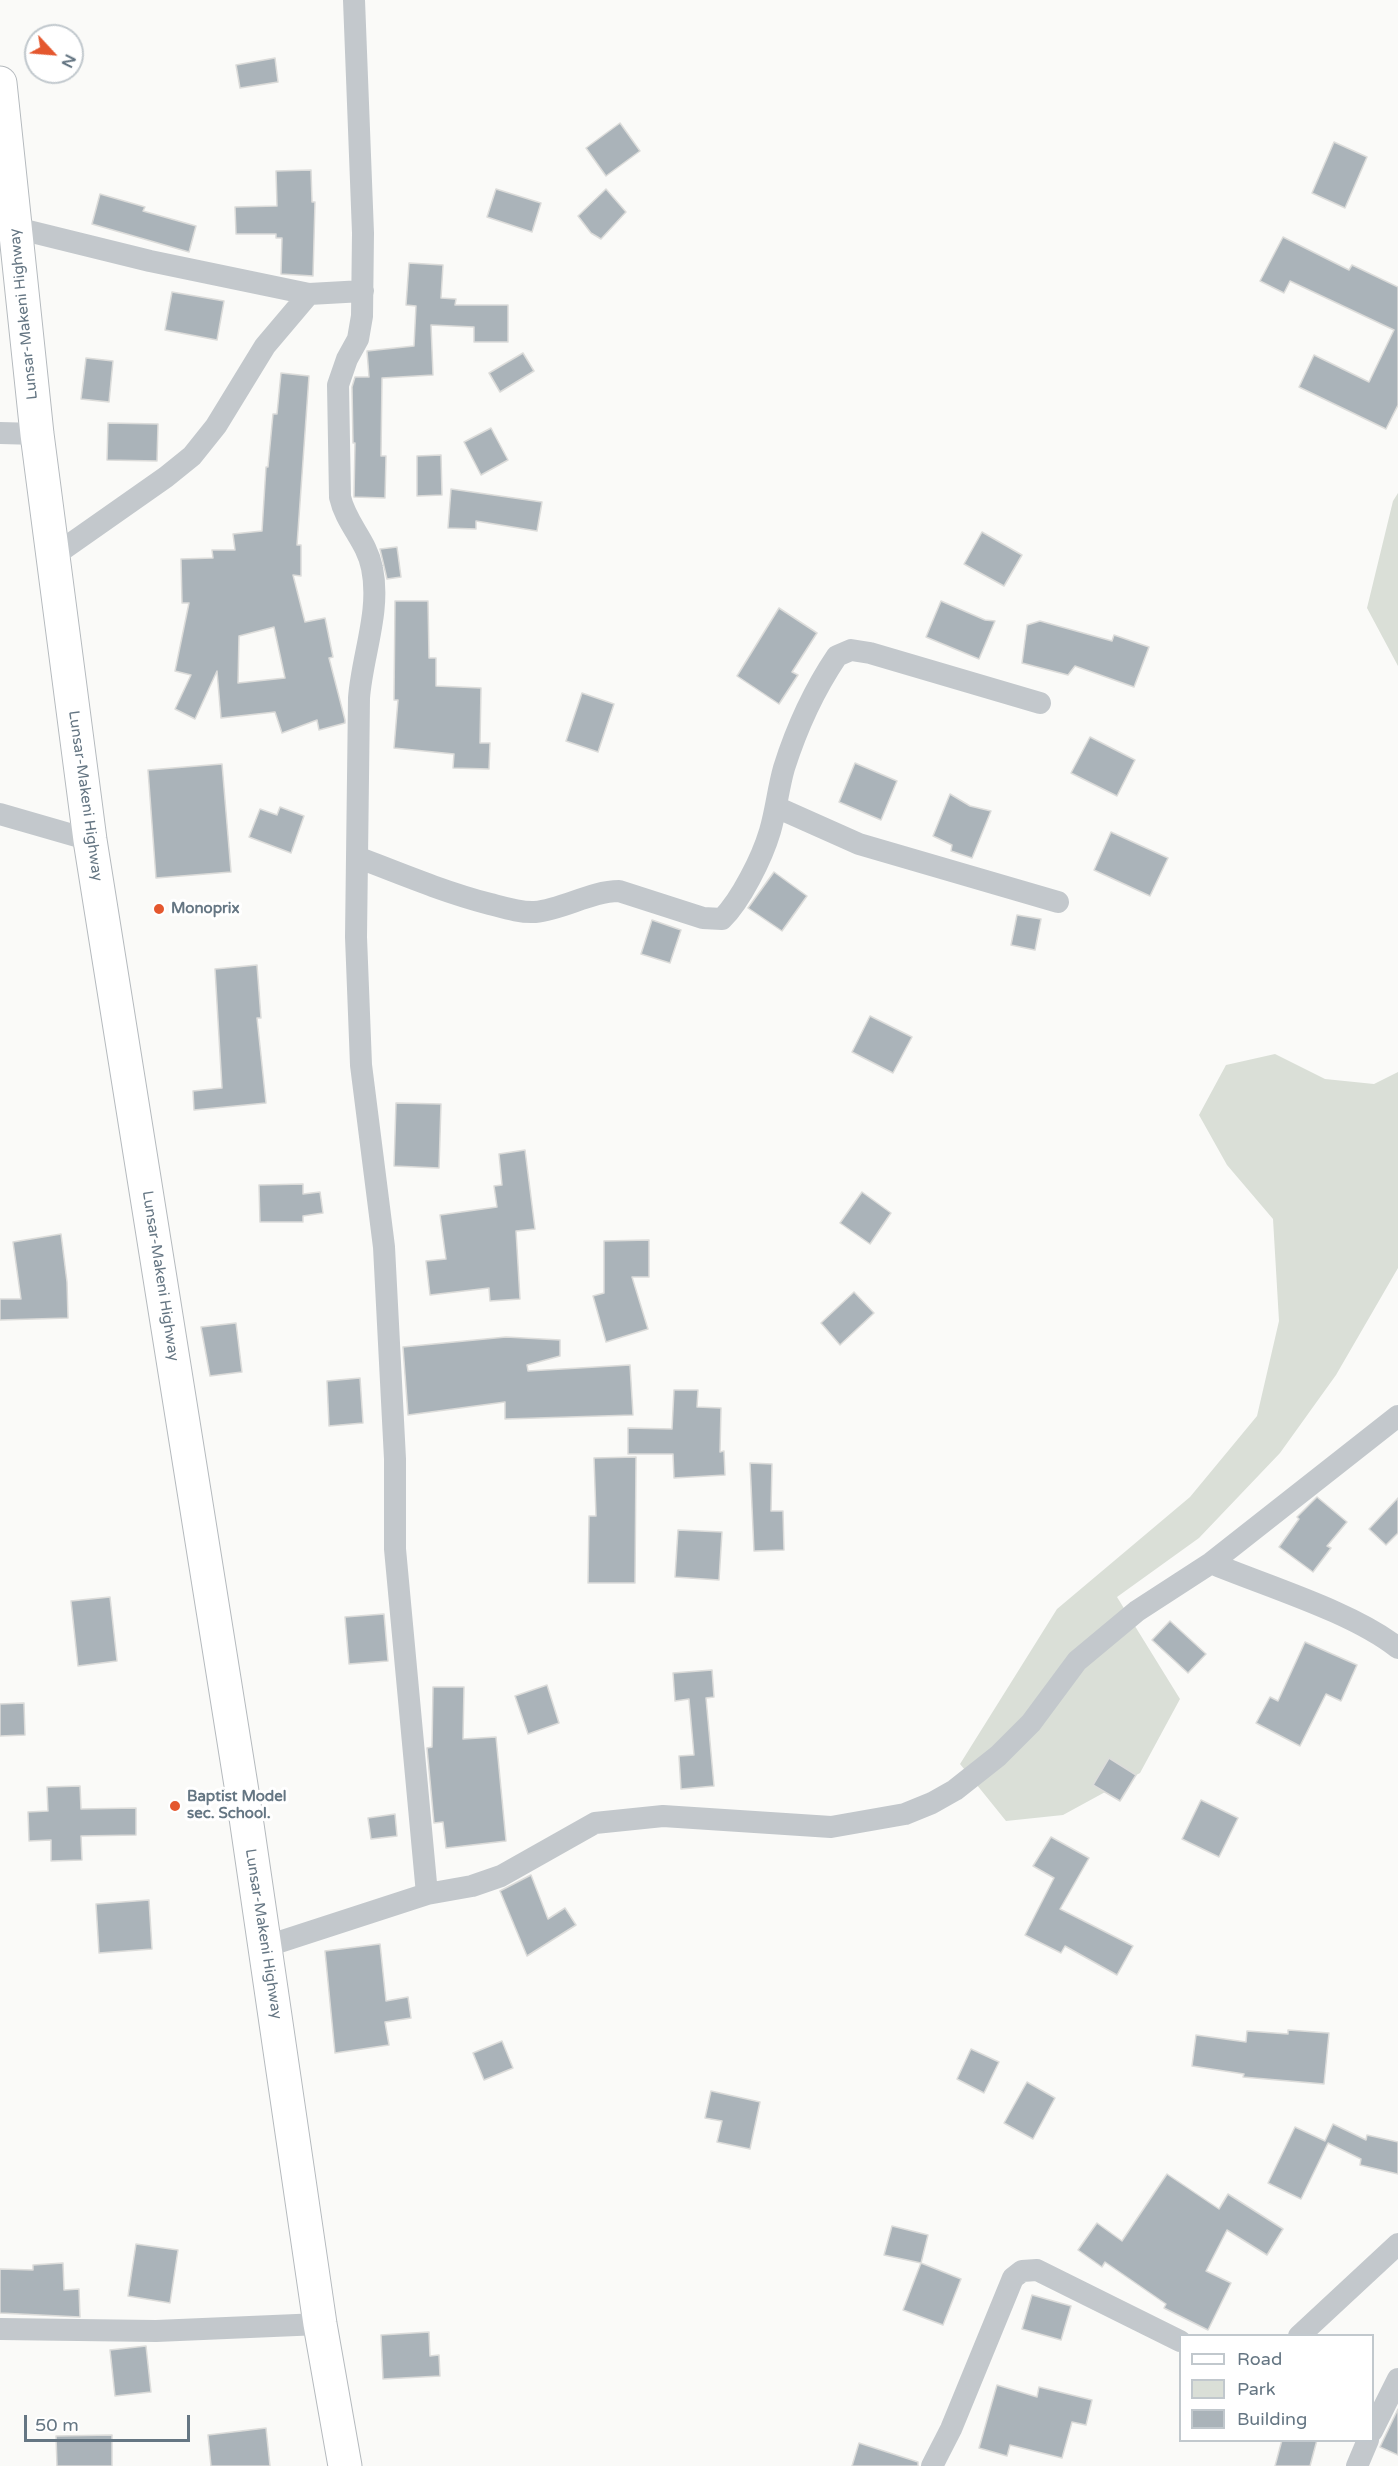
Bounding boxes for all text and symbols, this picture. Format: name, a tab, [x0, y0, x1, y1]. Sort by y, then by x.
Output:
north arrow	[24, 24, 84, 84]
text: N	[57, 51, 80, 71]
street label: Lunsar-Makeni Highway	[6, 227, 42, 401]
street label: Lunsar-Makeni Highway	[64, 710, 106, 882]
place label: Monoprix	[171, 900, 240, 918]
marker: Monoprix	[152, 902, 166, 916]
street label: Lunsar-Makeni Highway	[138, 1190, 182, 1362]
place label: Baptist Model sec. School.	[187, 1788, 287, 1823]
marker: Baptist Model sec. School.	[168, 1799, 182, 1813]
street label: Lunsar-Makeni Highway	[241, 1848, 285, 2020]
legend	[1179, 2334, 1374, 2442]
text: Road	[1237, 2348, 1282, 2370]
text: Park	[1237, 2378, 1275, 2400]
scale bar	[27, 2403, 194, 2441]
text: Building	[1237, 2408, 1307, 2430]
text: 50 m	[35, 2414, 79, 2436]

